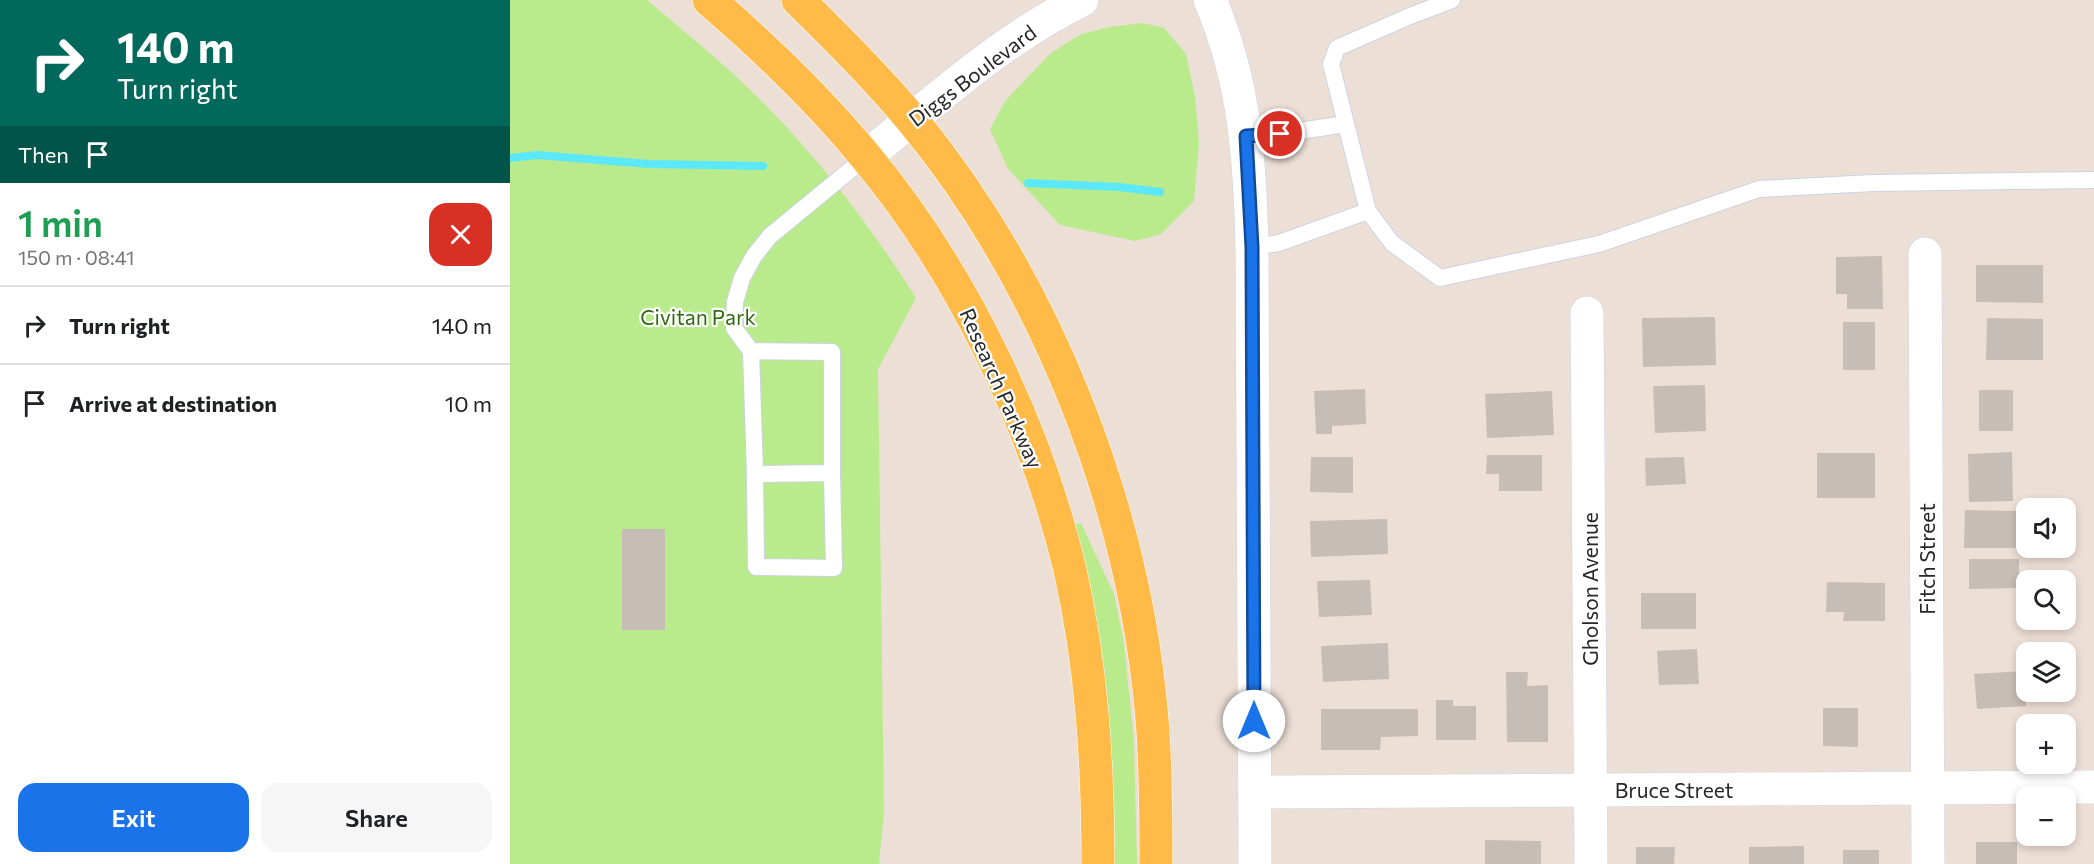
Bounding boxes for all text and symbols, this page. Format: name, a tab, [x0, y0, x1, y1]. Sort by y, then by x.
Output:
street label: Diggs Boulevard	[903, 19, 1041, 131]
text: 140 m	[117, 20, 234, 72]
icon: right	[18, 24, 96, 102]
text: Turn right	[117, 72, 237, 105]
pin	[1254, 108, 1305, 159]
icon: arrive	[1263, 117, 1296, 150]
icon: arrive	[81, 138, 114, 171]
text: Then	[18, 141, 69, 168]
text: 1 min	[18, 200, 103, 244]
button: close	[429, 203, 492, 266]
text: 150 m · 08:41	[18, 245, 135, 269]
park label: Civitan Park	[640, 304, 756, 329]
street label: Research Parkway	[955, 304, 1049, 472]
icon: right	[18, 309, 51, 342]
text: Turn right	[69, 312, 170, 339]
text: 140 m	[432, 312, 492, 339]
icon: arrive	[18, 387, 51, 420]
text: Arrive at destination	[69, 390, 277, 417]
text: 10 m	[445, 390, 492, 417]
map controls	[2016, 498, 2076, 846]
button: sound	[2016, 498, 2076, 558]
street label: Fitch Street	[1914, 503, 1939, 615]
street label: Gholson Avenue	[1577, 512, 1602, 666]
button: search	[2016, 570, 2076, 630]
button: layers	[2016, 642, 2076, 702]
position arrow	[1222, 689, 1286, 753]
button: +	[2016, 714, 2076, 774]
street label: Bruce Street	[1615, 777, 1733, 802]
button: Exit	[18, 783, 249, 852]
button: Share	[261, 783, 492, 852]
button: −	[2016, 786, 2076, 846]

